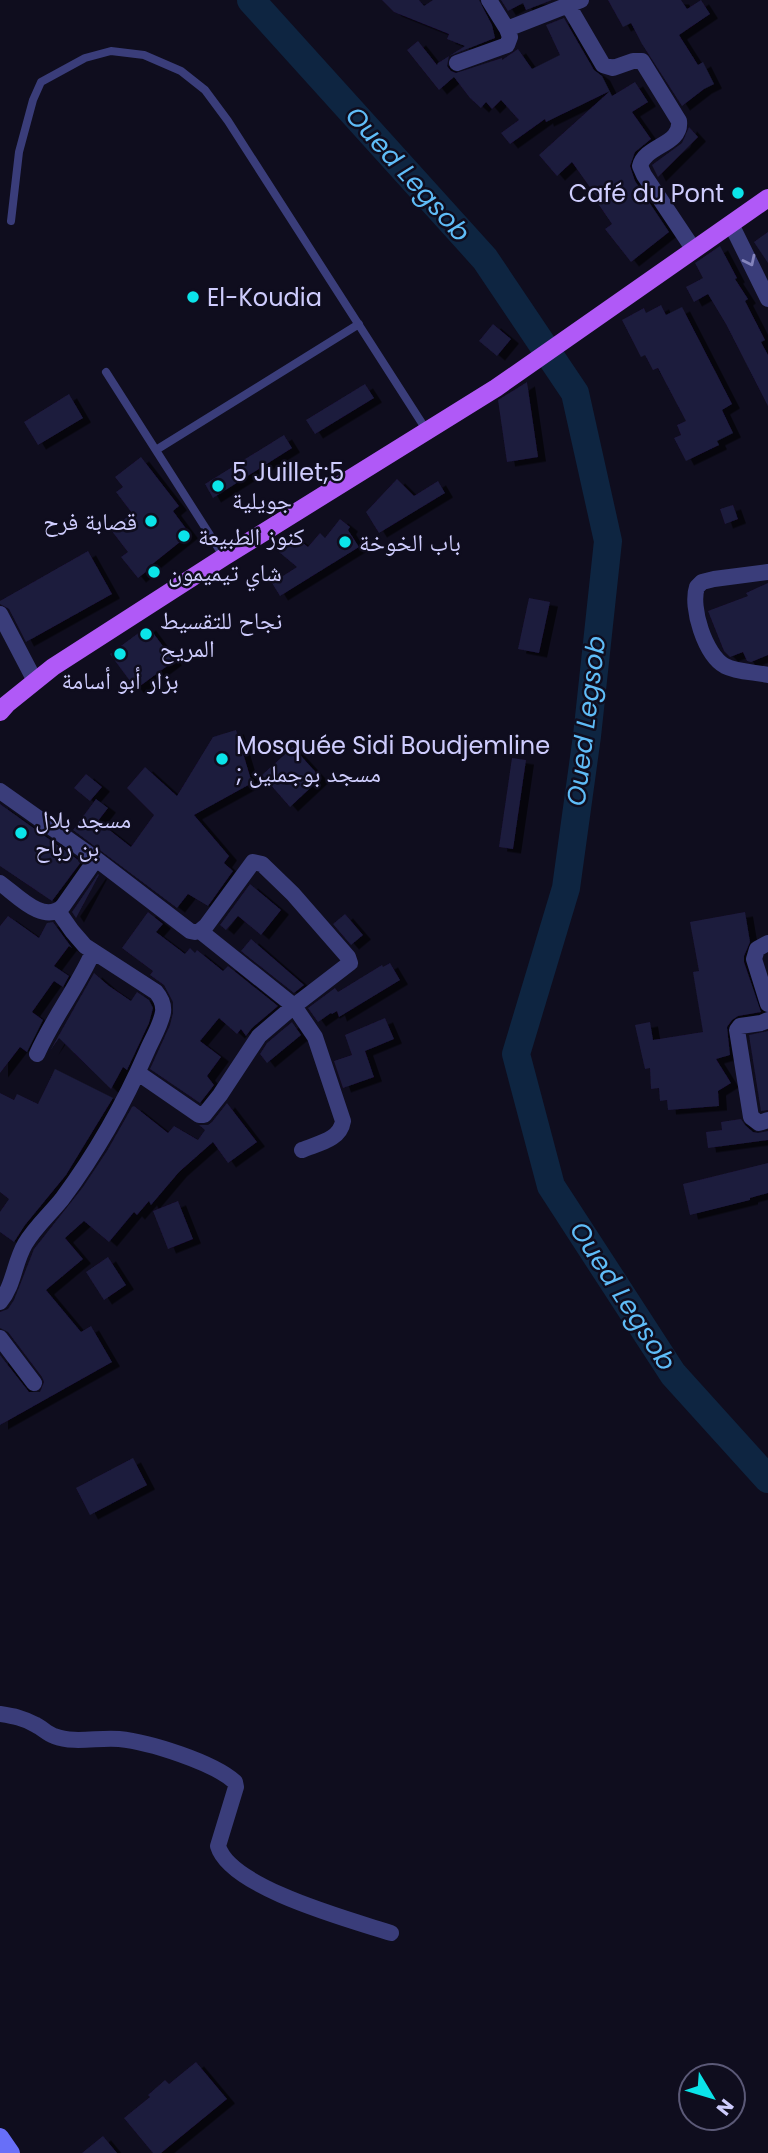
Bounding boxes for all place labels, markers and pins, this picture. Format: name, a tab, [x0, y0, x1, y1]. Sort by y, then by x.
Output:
place label: Café du Pont	[569, 177, 724, 210]
marker: Café du Pont	[730, 185, 746, 201]
place label: El-Koudia	[207, 281, 322, 314]
marker: El-Koudia	[185, 289, 201, 305]
place label: 5 Juillet;5 جويلية	[232, 456, 344, 517]
marker: 5 Juillet;5 جويلية	[210, 478, 226, 494]
place label: قصابة فرح	[43, 505, 137, 538]
marker: قصابة فرح	[143, 513, 159, 529]
place label: كنوز الطبيعة	[198, 520, 304, 553]
place label: باب الخوخة	[359, 526, 461, 559]
marker: كنوز الطبيعة	[176, 528, 192, 544]
marker: باب الخوخة	[337, 534, 353, 550]
place label: شاي تيميمون	[168, 556, 282, 592]
marker: شاي تيميمون	[146, 564, 162, 580]
place label: نجاح للتقسيط المريح	[160, 604, 282, 665]
marker: نجاح للتقسيط المريح	[138, 626, 154, 642]
marker: بزار أبو أسامة	[112, 646, 128, 662]
place label: بزار أبو أسامة	[62, 664, 179, 697]
place label: Mosquée Sidi Boudjemline ; مسجد بوجملين	[236, 729, 550, 790]
marker: Mosquée Sidi Boudjemline ; مسجد بوجملين	[214, 751, 230, 767]
place label: مسجد بلال بن رباح	[35, 803, 131, 864]
marker: مسجد بلال بن رباح	[13, 825, 29, 841]

